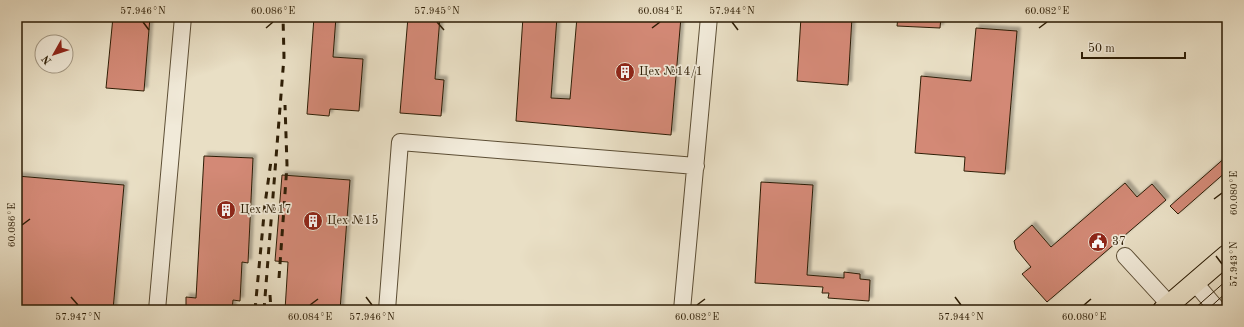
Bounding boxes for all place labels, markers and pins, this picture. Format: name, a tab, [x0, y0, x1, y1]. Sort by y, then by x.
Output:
building icon: Цех №14/1	[614, 61, 636, 83]
place label: Цех №14/1	[639, 66, 703, 78]
building icon: Цех №17	[215, 199, 237, 221]
place label: Цех №17	[240, 204, 291, 216]
building icon: Цех №15	[302, 210, 324, 232]
place label: Цех №15	[327, 214, 378, 227]
public building icon: 37	[1087, 231, 1109, 253]
place label: 37	[1112, 236, 1126, 248]

